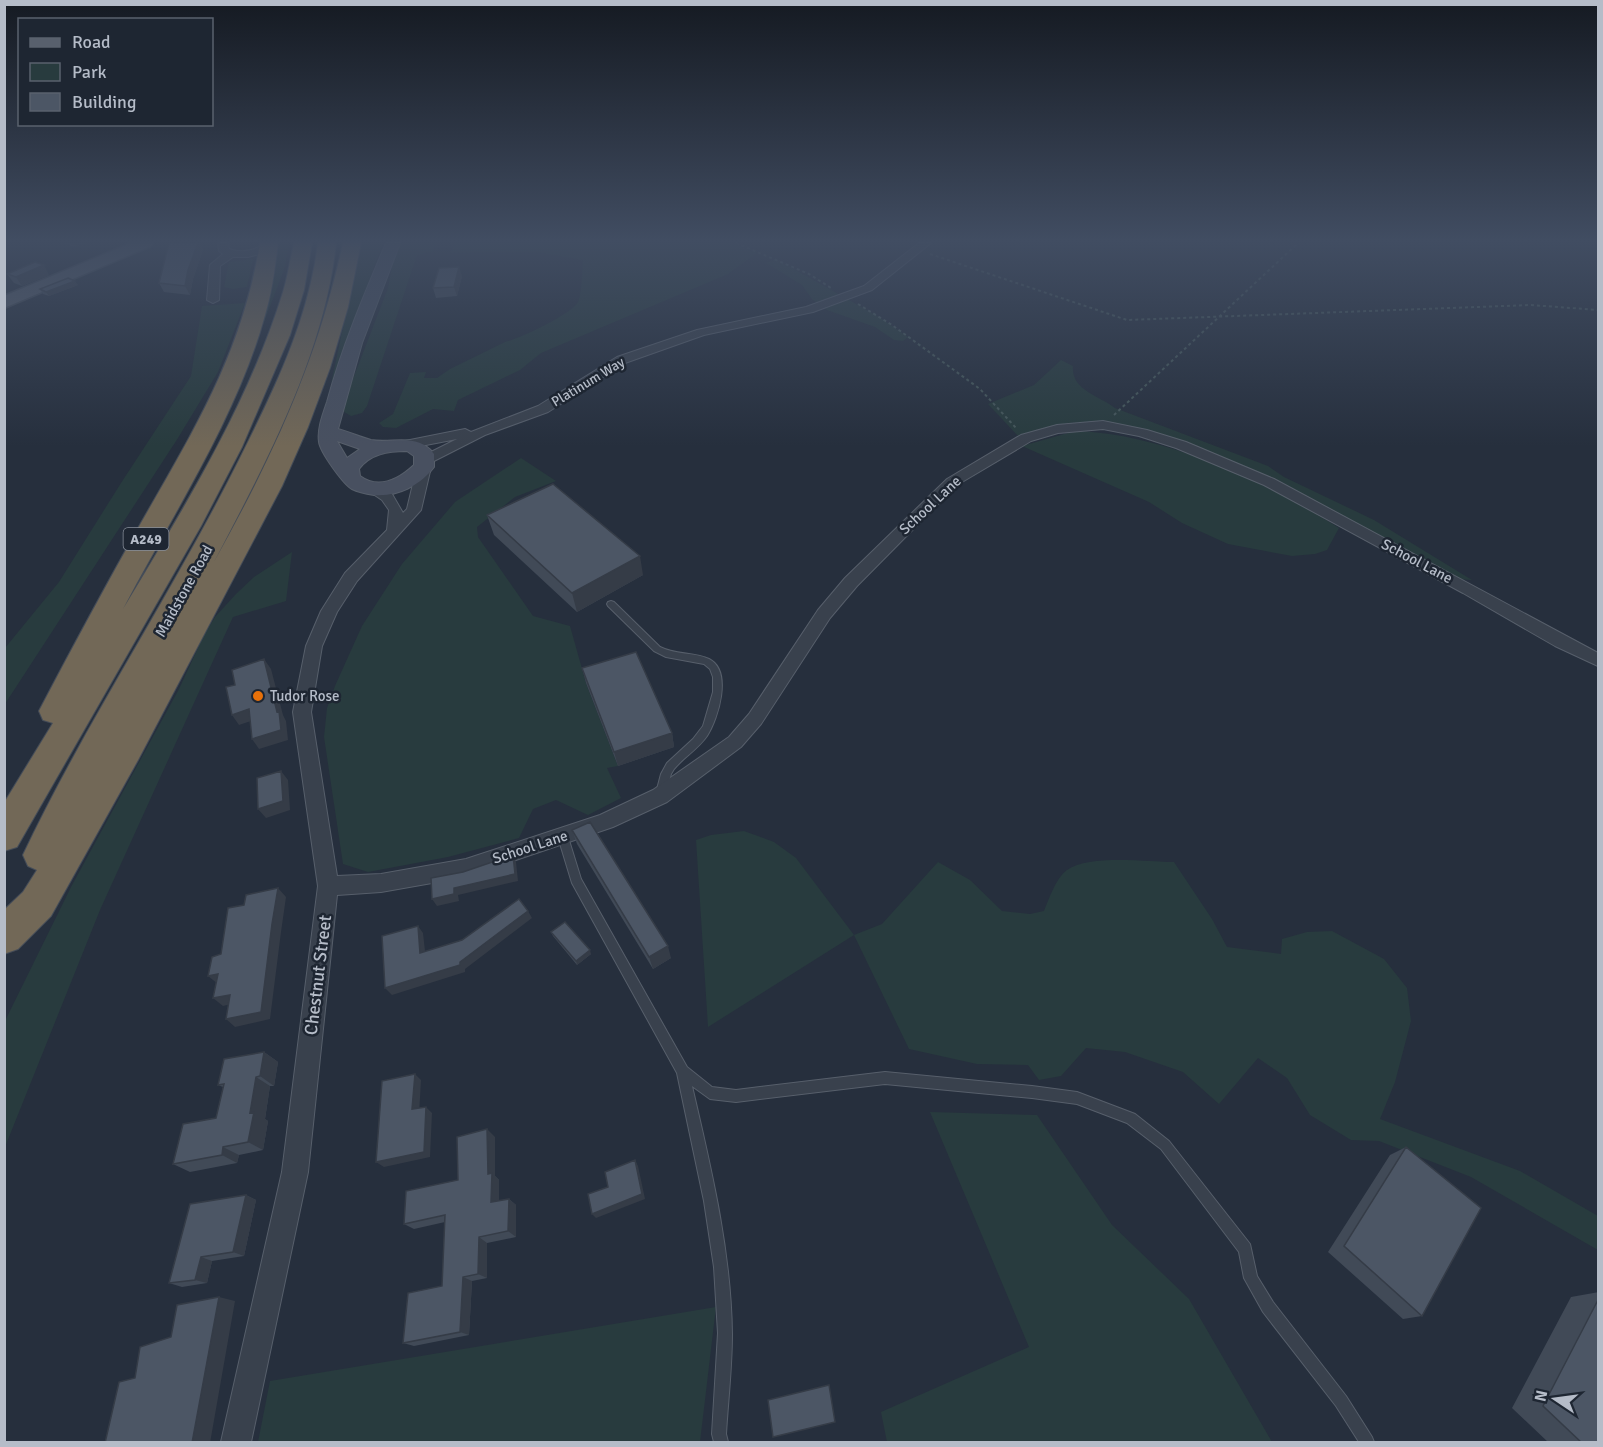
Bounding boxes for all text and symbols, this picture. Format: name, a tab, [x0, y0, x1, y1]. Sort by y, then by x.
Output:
legend	[18, 18, 213, 126]
text: Road	[72, 31, 111, 53]
text: Park	[72, 61, 107, 83]
text: Building	[72, 91, 136, 113]
street label: Platinum Way	[548, 353, 628, 410]
street label: School Lane	[895, 472, 965, 538]
road number: A249	[124, 528, 168, 550]
street label: School Lane	[1378, 535, 1456, 587]
street label: Maidstone Road	[151, 542, 217, 640]
place label: Tudor Rose	[270, 687, 340, 705]
marker: Tudor Rose	[251, 689, 265, 703]
street label: School Lane	[490, 826, 570, 868]
street label: Chestnut Street	[300, 914, 336, 1036]
north arrow	[1525, 1369, 1585, 1429]
text: N	[1530, 1388, 1552, 1404]

